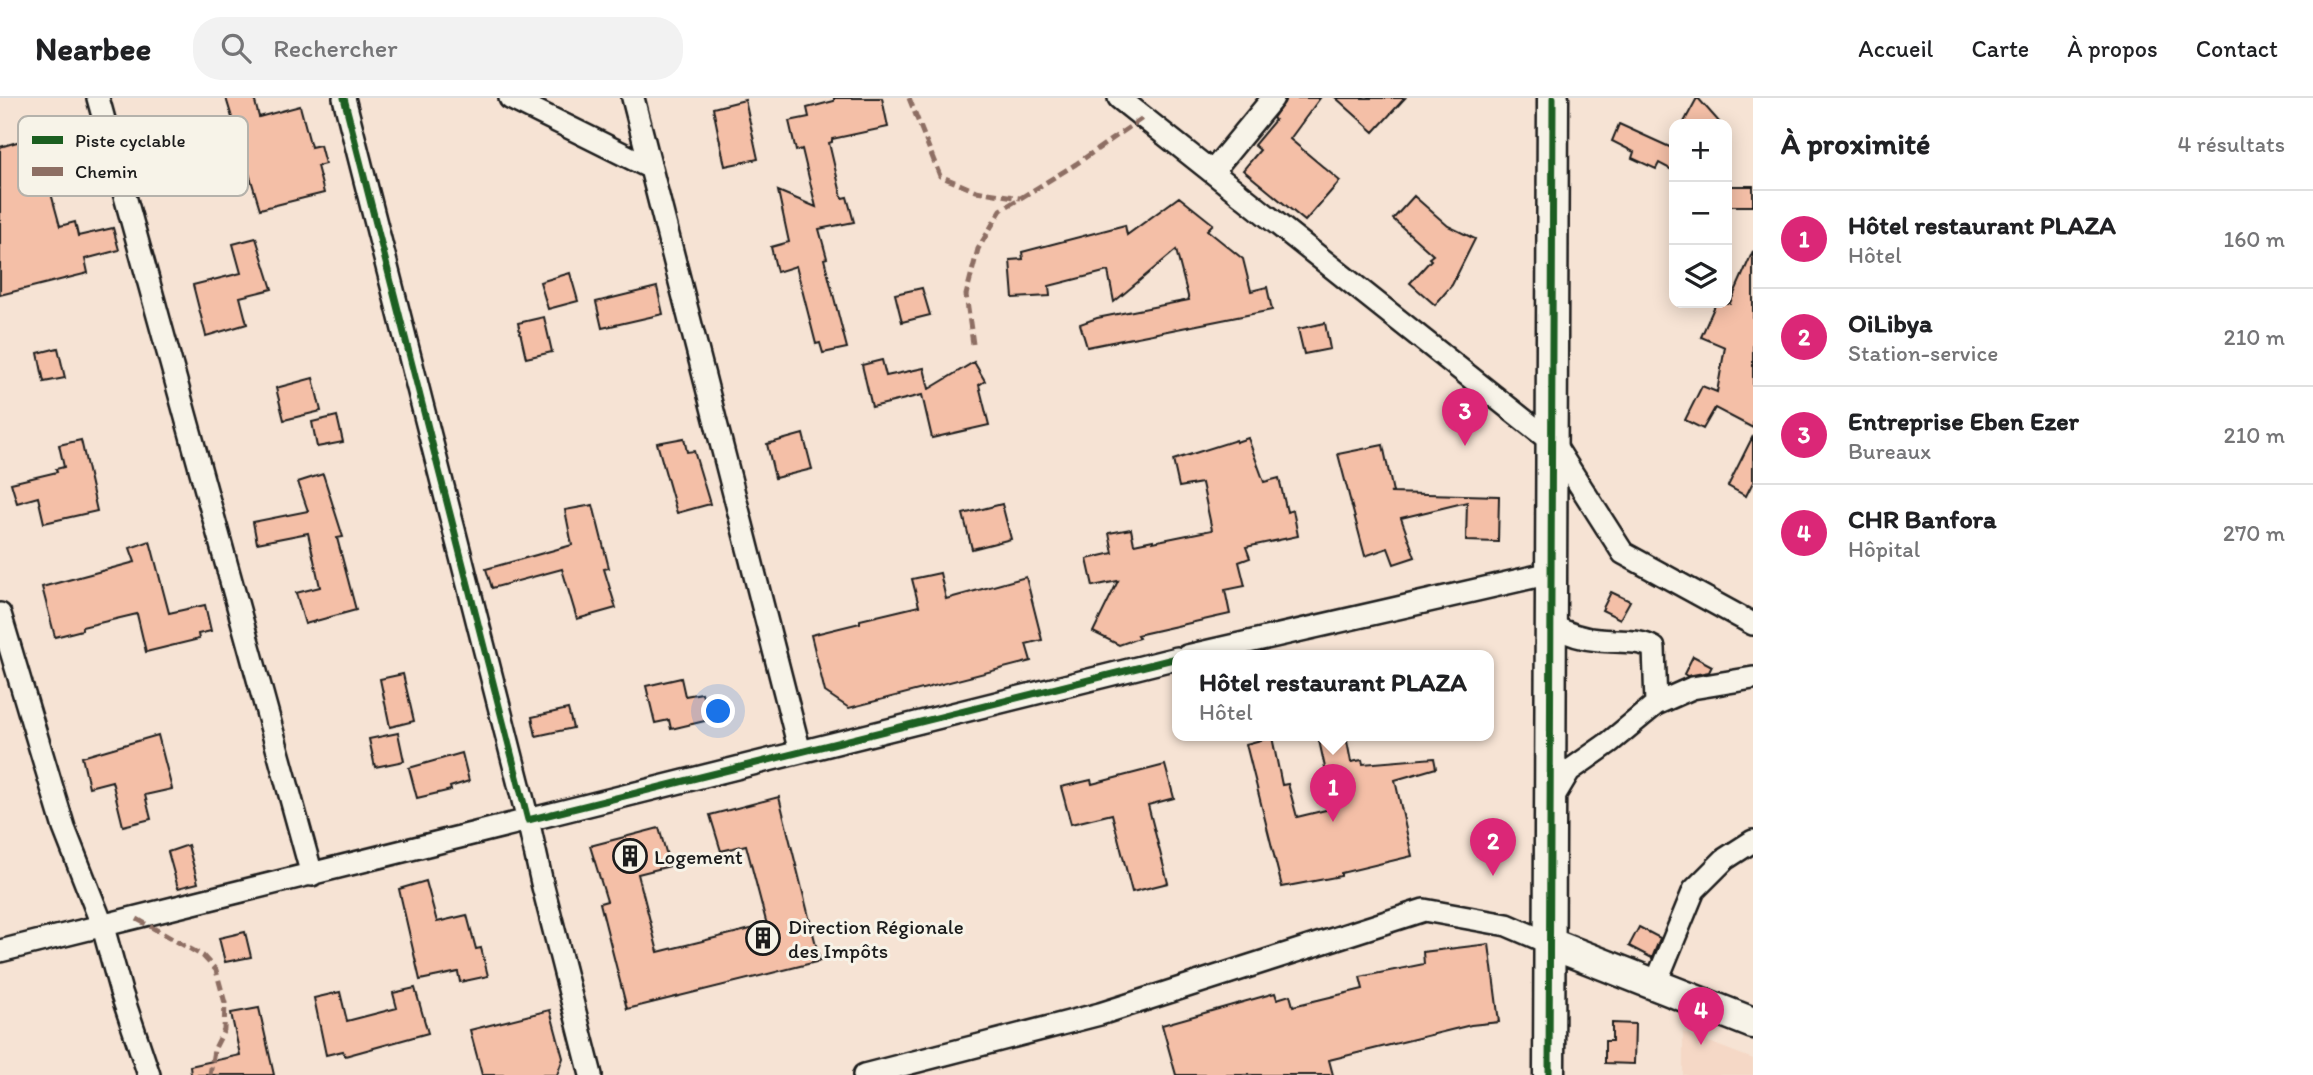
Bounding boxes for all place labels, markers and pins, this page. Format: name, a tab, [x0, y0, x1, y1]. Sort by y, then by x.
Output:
pin: 3	[1442, 388, 1488, 446]
pin: 1	[1310, 764, 1356, 822]
pin: 2	[1470, 818, 1516, 876]
building icon: Logement	[611, 837, 649, 875]
place label: Logement	[654, 844, 743, 869]
place label: Direction Régionale des Impôts	[788, 914, 964, 963]
building icon: Direction Régionale des Impôts	[744, 919, 782, 957]
pin: 4	[1678, 987, 1724, 1045]

